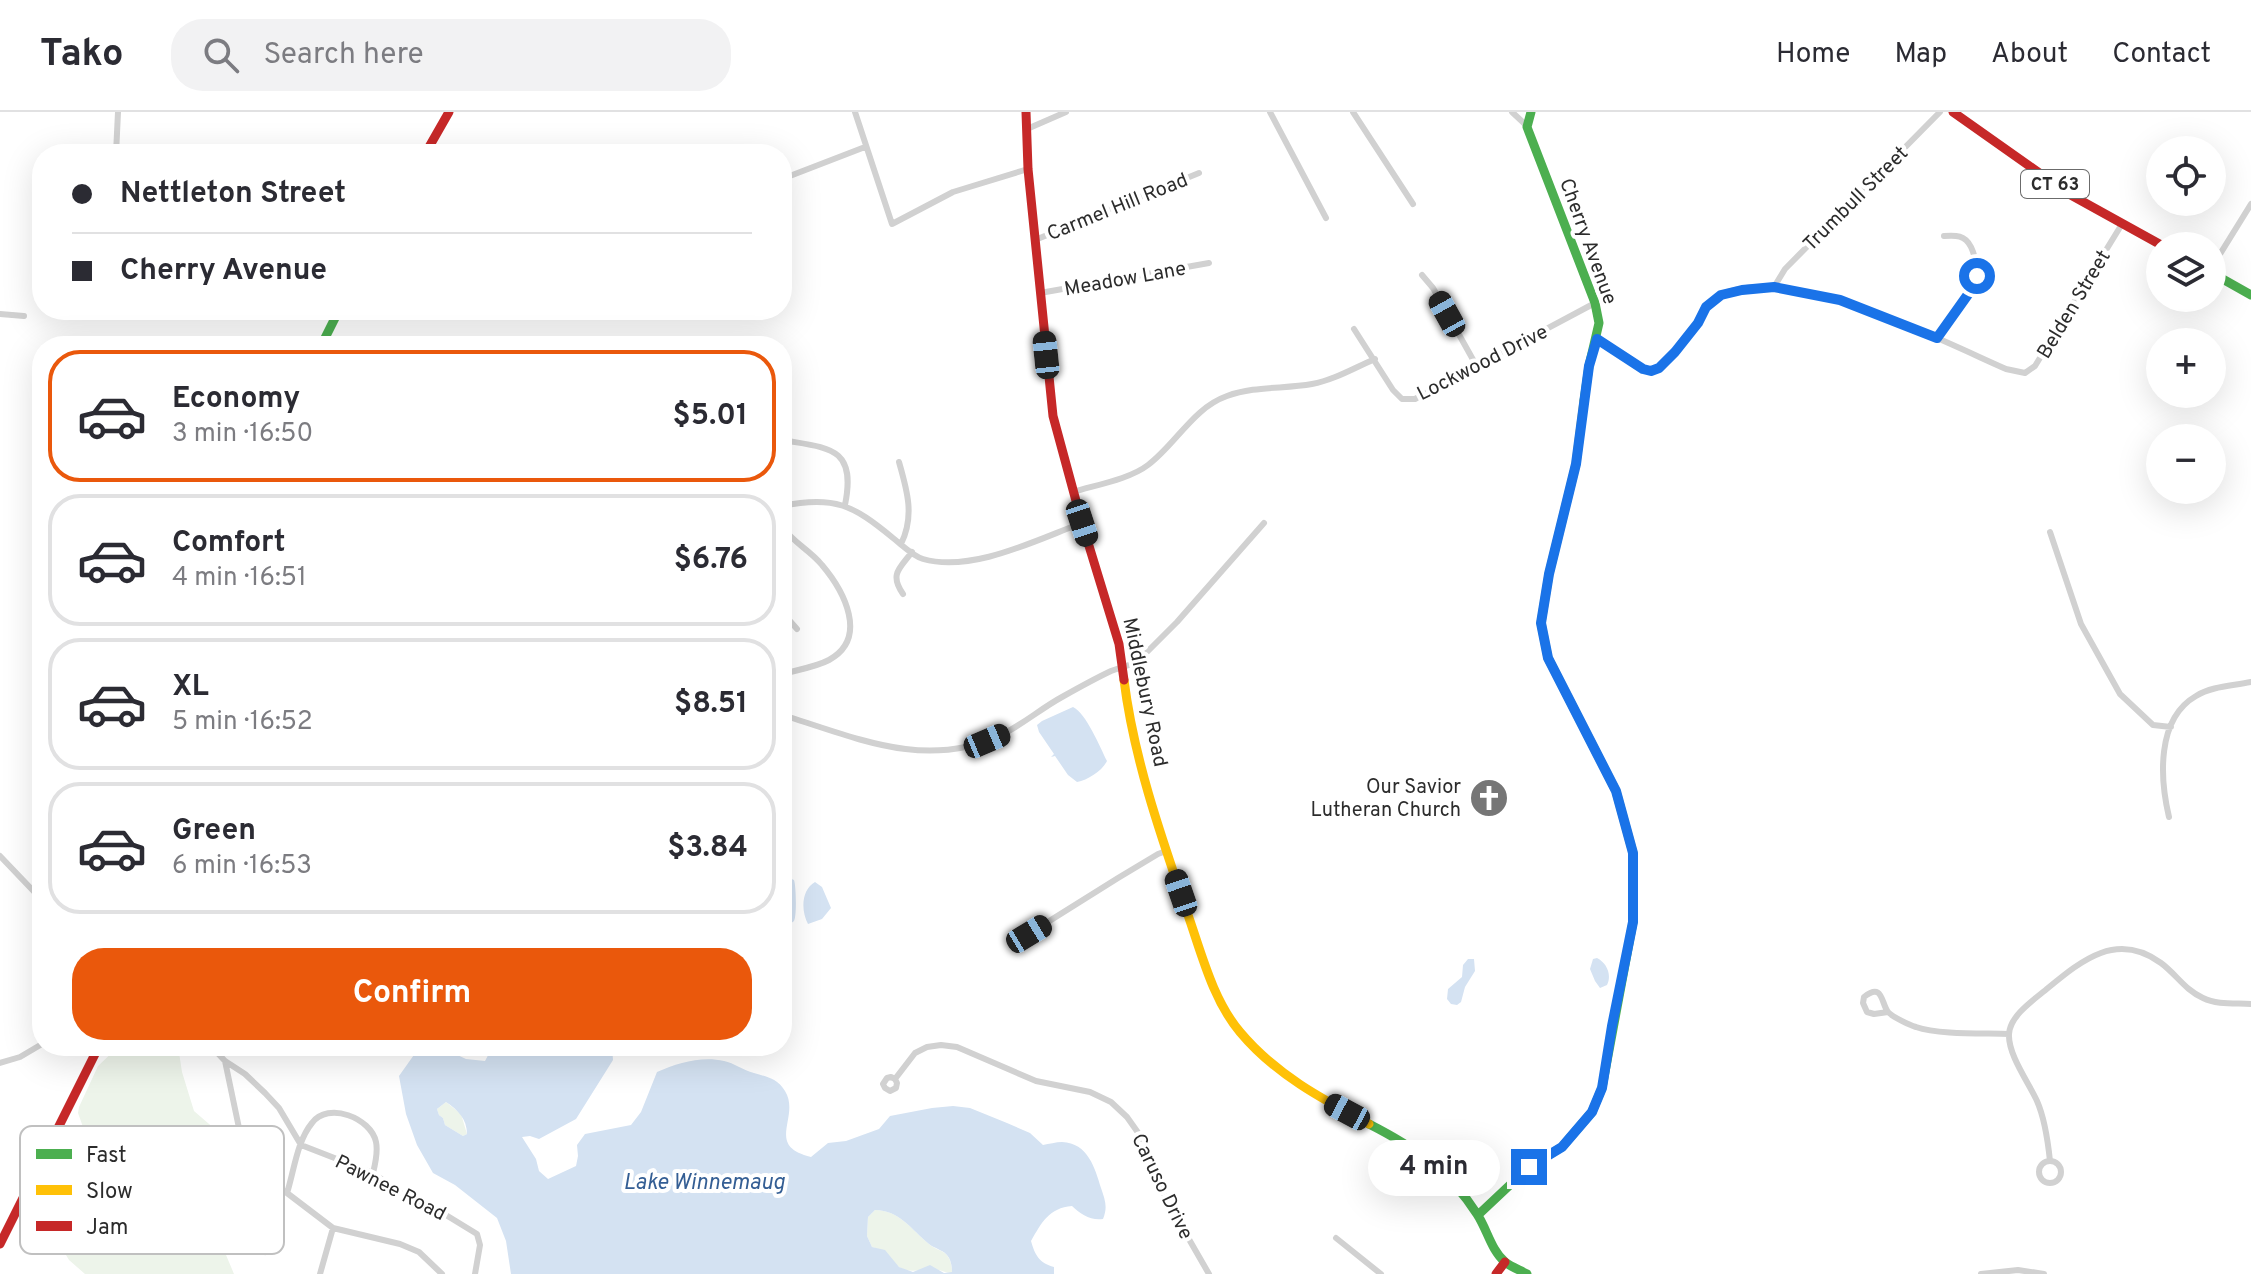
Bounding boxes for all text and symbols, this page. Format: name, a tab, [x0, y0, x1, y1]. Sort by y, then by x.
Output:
search box	[171, 19, 731, 91]
text: Tako	[40, 31, 123, 80]
icon: search	[199, 33, 243, 77]
text: Search here	[263, 37, 424, 74]
text: Home	[1776, 37, 1850, 73]
text: Map	[1894, 37, 1947, 73]
text: About	[1991, 37, 2068, 73]
text: Contact	[2112, 37, 2211, 73]
map controls	[2146, 136, 2226, 504]
button: locate	[2146, 136, 2226, 216]
street label: Trumbull Street	[1798, 141, 1915, 258]
street label: Carmel Hill Road	[1043, 168, 1192, 248]
road number: CT 63	[2021, 170, 2089, 198]
street label: Cherry Avenue	[1552, 175, 1622, 308]
text: Nettleton Street	[120, 176, 346, 213]
button: layers	[2146, 232, 2226, 312]
street label: Belden Street	[2032, 246, 2117, 364]
text: Cherry Avenue	[120, 253, 327, 290]
street label: Meadow Lane	[1062, 256, 1188, 303]
route start	[1959, 258, 1995, 294]
car	[1425, 287, 1469, 341]
street label: Lockwood Drive	[1413, 320, 1553, 408]
button: +	[2146, 328, 2226, 408]
car	[1032, 330, 1060, 380]
icon: car	[76, 380, 148, 452]
text: Economy	[172, 381, 300, 418]
text: $5.01	[673, 398, 748, 435]
text: 3 min · 16:50	[172, 418, 313, 451]
button: −	[2146, 424, 2226, 504]
car	[1063, 496, 1101, 550]
icon: car	[76, 524, 148, 596]
text: Comfort	[172, 525, 285, 562]
text: $6.76	[674, 542, 748, 579]
text: 4 min · 16:51	[172, 562, 307, 595]
street label: Middlebury Road	[1116, 615, 1173, 769]
icon: car	[76, 668, 148, 740]
text: XL	[172, 669, 209, 706]
text: $8.51	[674, 686, 748, 723]
text: 5 min · 16:52	[172, 706, 313, 739]
car	[960, 721, 1014, 761]
place label: Our Savior Lutheran Church	[1311, 775, 1461, 824]
church icon: Our Savior Lutheran Church	[1468, 777, 1510, 819]
icon: car	[76, 812, 148, 884]
text: Green	[172, 813, 256, 850]
text: $3.84	[667, 830, 748, 867]
text: 6 min · 16:53	[172, 850, 312, 883]
car	[1162, 866, 1200, 920]
car	[1002, 911, 1056, 957]
button: Confirm	[72, 948, 752, 1040]
car	[1320, 1090, 1374, 1134]
legend	[20, 1126, 284, 1254]
street label: Caruso Drive	[1124, 1130, 1198, 1244]
callout: 4 min	[1369, 1139, 1501, 1195]
text: Fast	[86, 1143, 127, 1170]
route end	[1511, 1149, 1547, 1185]
street label: Pawnee Road	[330, 1150, 450, 1228]
text: 4 min	[1400, 1151, 1468, 1184]
water label: Lake Winnemaug	[623, 1170, 786, 1197]
text: Slow	[86, 1179, 133, 1206]
text: Jam	[86, 1215, 129, 1242]

